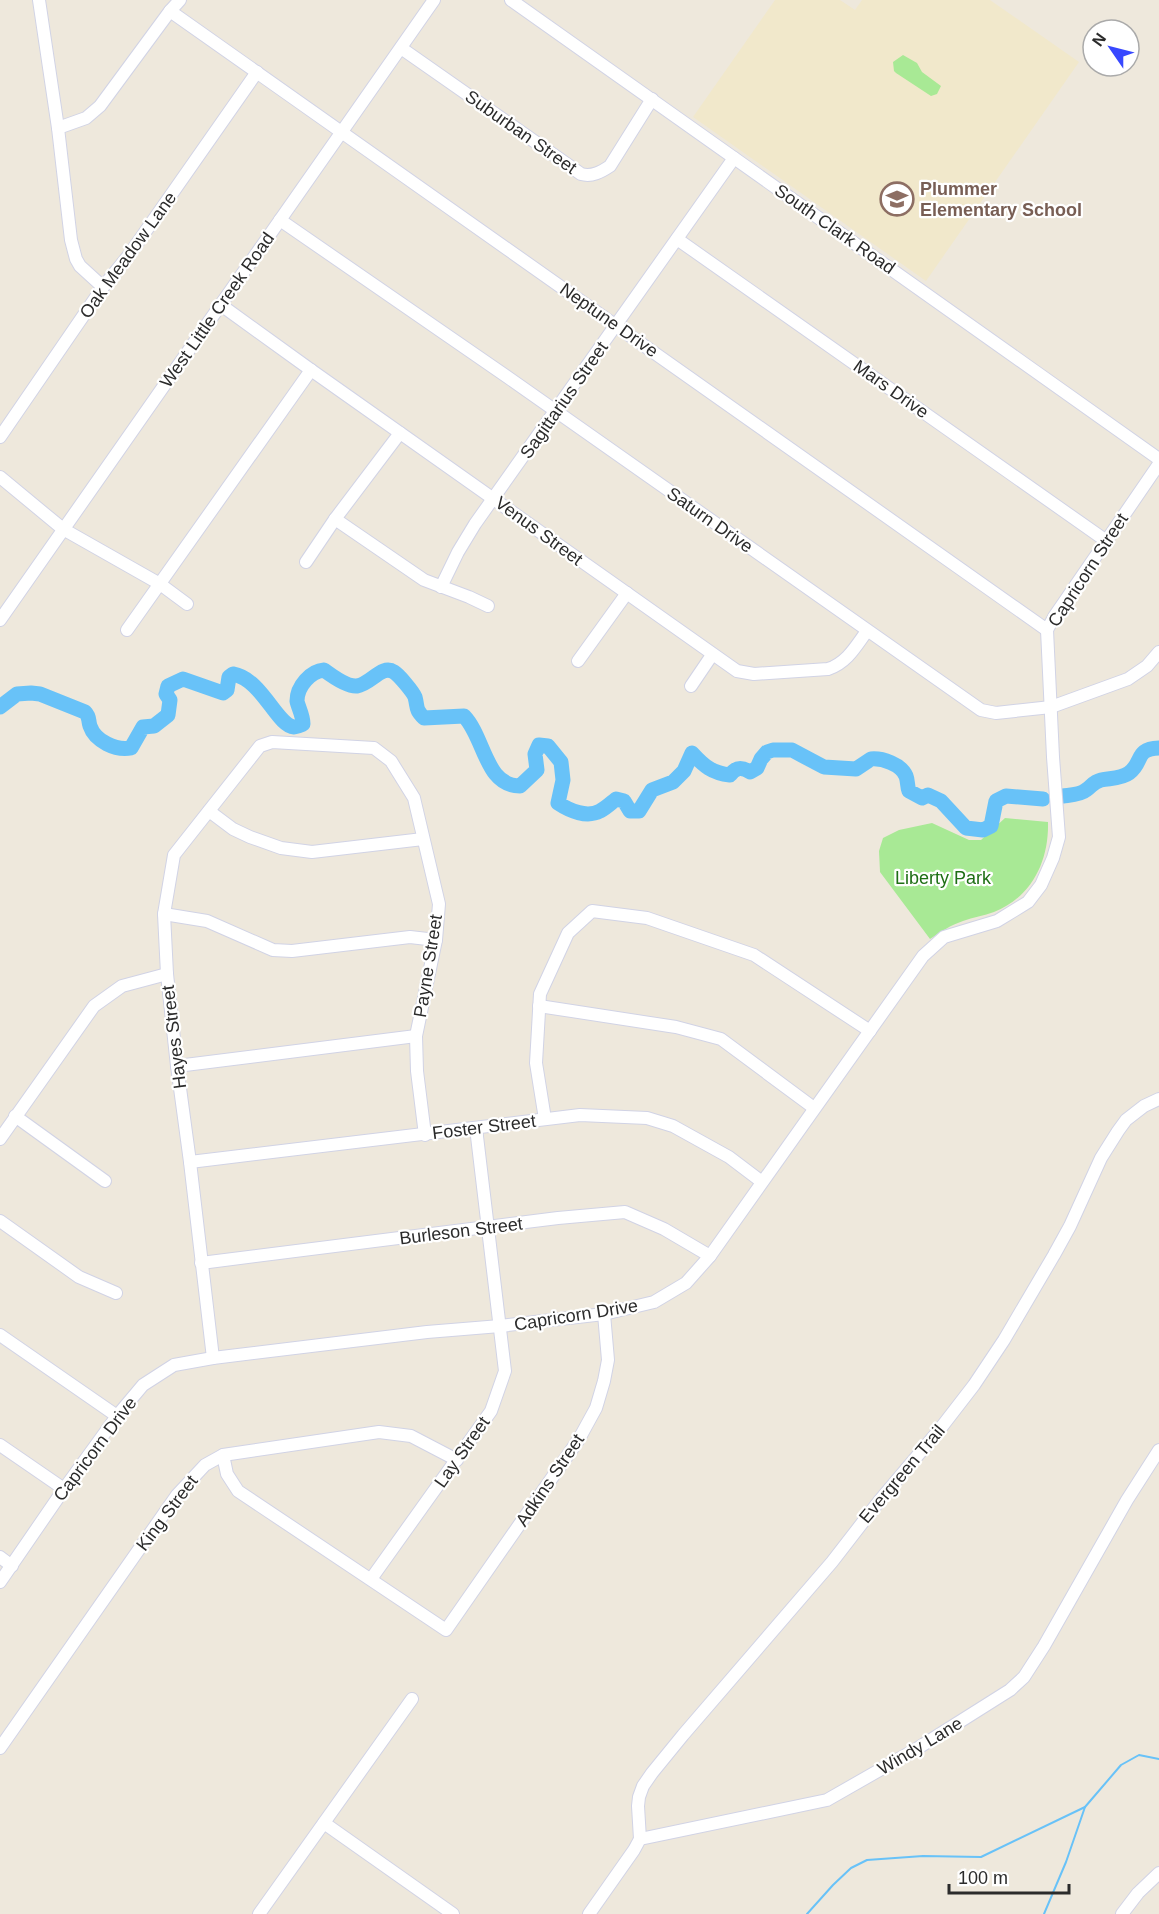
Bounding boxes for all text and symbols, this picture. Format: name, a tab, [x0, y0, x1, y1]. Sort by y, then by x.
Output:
north arrow	[1081, 18, 1141, 78]
text: N	[1089, 30, 1109, 49]
street label: Suburban Street	[462, 86, 580, 178]
place label: Plummer Elementary School	[920, 179, 1082, 220]
street label: South Clark Road	[771, 180, 899, 278]
school or university icon: Plummer Elementary School	[879, 181, 915, 217]
street label: Oak Meadow Lane	[76, 188, 180, 322]
street label: West Little Creek Road	[156, 229, 278, 391]
street label: Neptune Drive	[556, 279, 662, 361]
street label: Sagittarius Street	[516, 338, 612, 462]
street label: Mars Drive	[850, 356, 932, 422]
street label: Saturn Drive	[663, 483, 757, 557]
street label: Venus Street	[491, 493, 587, 569]
street label: Capricorn Street	[1044, 510, 1132, 630]
park label: Liberty Park	[895, 868, 992, 888]
street label: Payne Street	[410, 913, 446, 1019]
street label: Hayes Street	[158, 984, 190, 1090]
street label: Foster Street	[431, 1111, 537, 1143]
street label: Burleson Street	[398, 1214, 524, 1248]
street label: Capricorn Drive	[513, 1295, 639, 1335]
street label: Capricorn Drive	[49, 1393, 141, 1505]
street label: Lay Street	[430, 1413, 494, 1491]
street label: Evergreen Trail	[855, 1421, 949, 1527]
street label: Adkins Street	[512, 1430, 588, 1530]
street label: King Street	[132, 1471, 202, 1555]
street label: Windy Lane	[874, 1713, 966, 1779]
scale bar	[949, 1857, 1069, 1895]
text: 100 m	[958, 1868, 1008, 1888]

